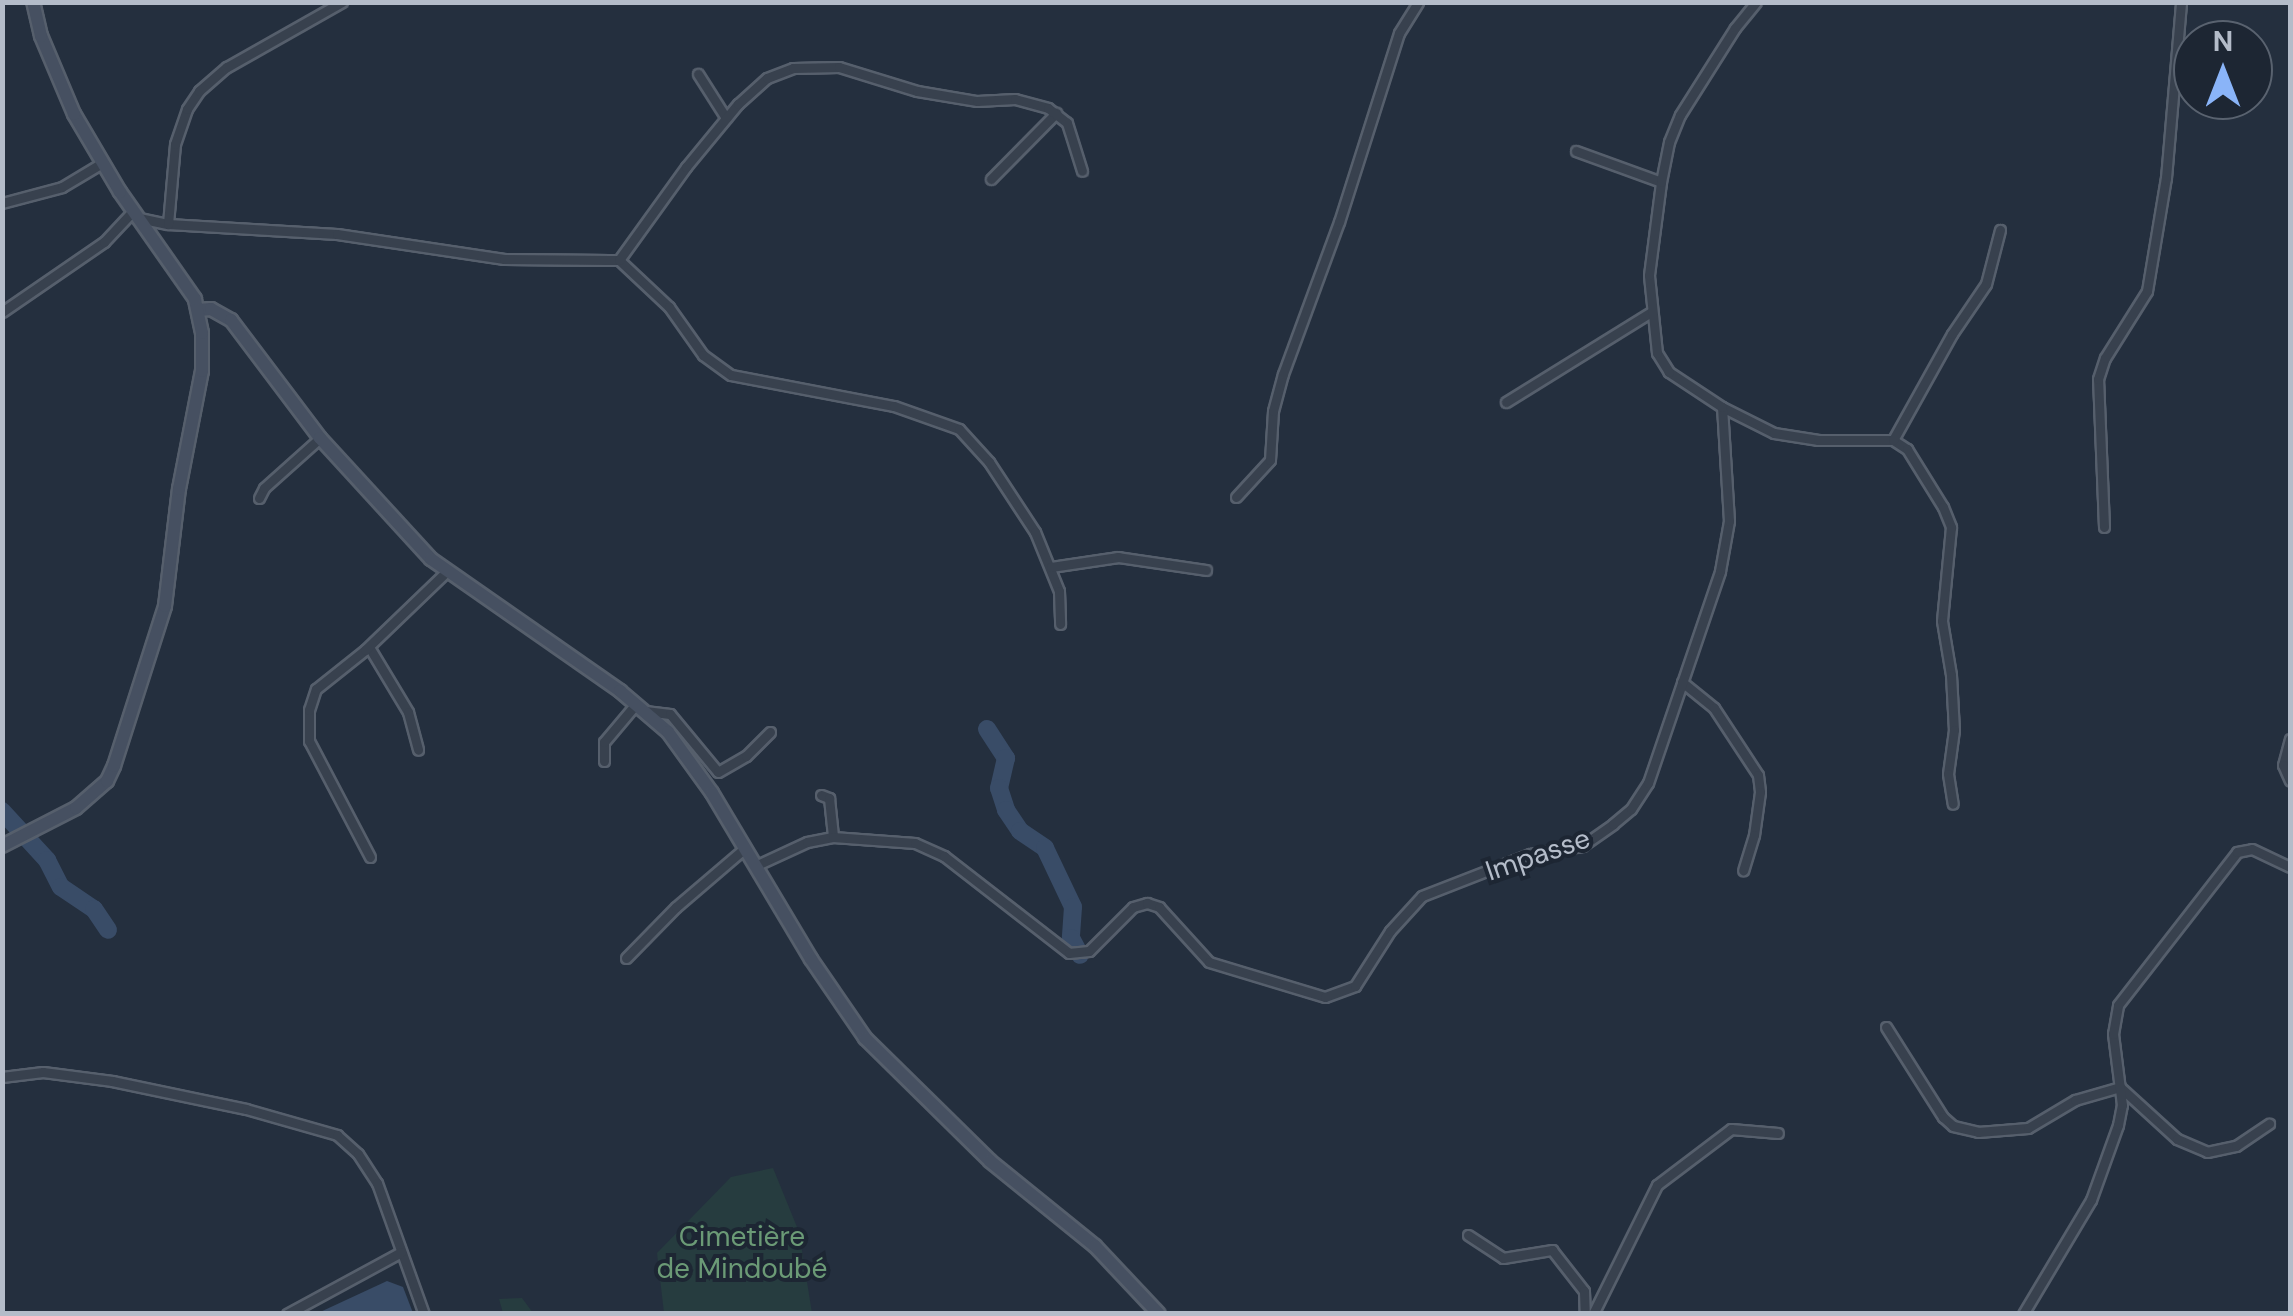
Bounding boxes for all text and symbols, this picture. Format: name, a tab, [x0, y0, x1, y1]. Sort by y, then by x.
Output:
north arrow	[2173, 20, 2273, 120]
text: N	[2213, 23, 2233, 60]
street label: Impasse	[1481, 821, 1595, 889]
park label: Cimetière de Mindoubé	[657, 1220, 827, 1286]

